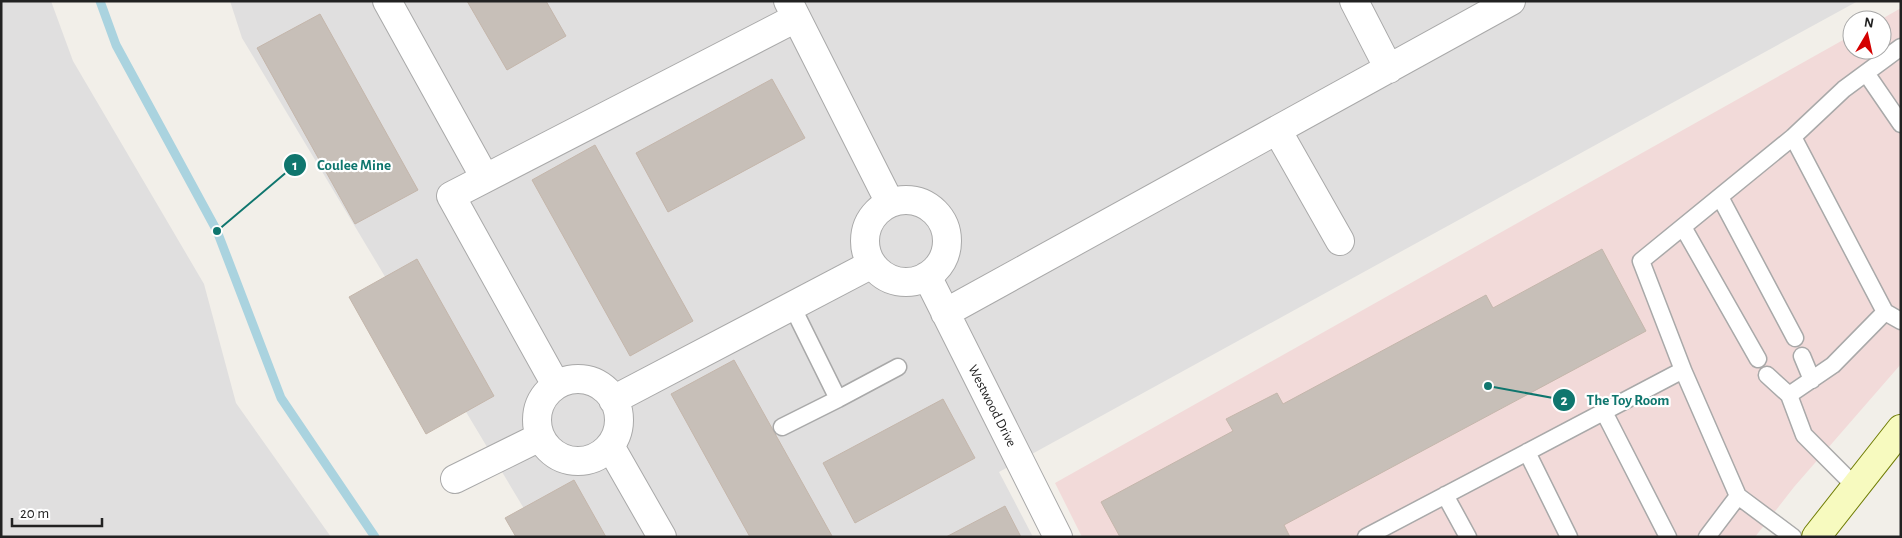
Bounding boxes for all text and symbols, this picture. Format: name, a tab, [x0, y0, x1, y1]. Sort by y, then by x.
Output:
north arrow	[1842, 10, 1892, 60]
text: N	[1863, 15, 1875, 31]
callout: Coulee Mine	[282, 150, 401, 180]
text: 1	[292, 158, 298, 173]
text: Coulee Mine	[317, 158, 391, 173]
street label: Westwood Drive	[965, 363, 1019, 449]
callout: The Toy Room	[1552, 385, 1680, 415]
text: 2	[1560, 393, 1568, 408]
text: The Toy Room	[1587, 393, 1669, 408]
scale bar	[12, 496, 102, 528]
text: 20 m	[20, 506, 49, 521]

